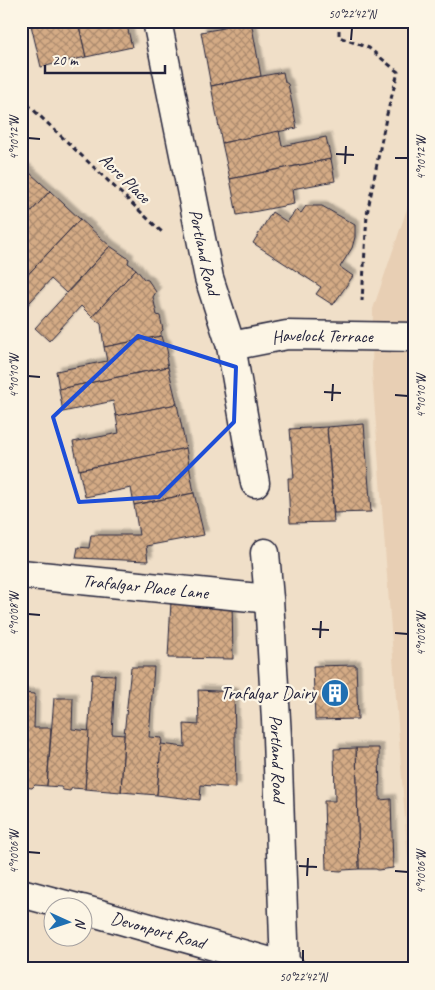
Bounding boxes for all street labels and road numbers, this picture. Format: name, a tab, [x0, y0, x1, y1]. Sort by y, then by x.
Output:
street label: Acre Place	[95, 148, 156, 209]
street label: Portland Road	[184, 207, 226, 301]
street label: Havelock Terrace	[269, 324, 374, 349]
street label: Trafalgar Place Lane	[82, 569, 210, 604]
street label: Portland Road	[265, 714, 290, 805]
street label: Devonport Road	[108, 907, 211, 955]

